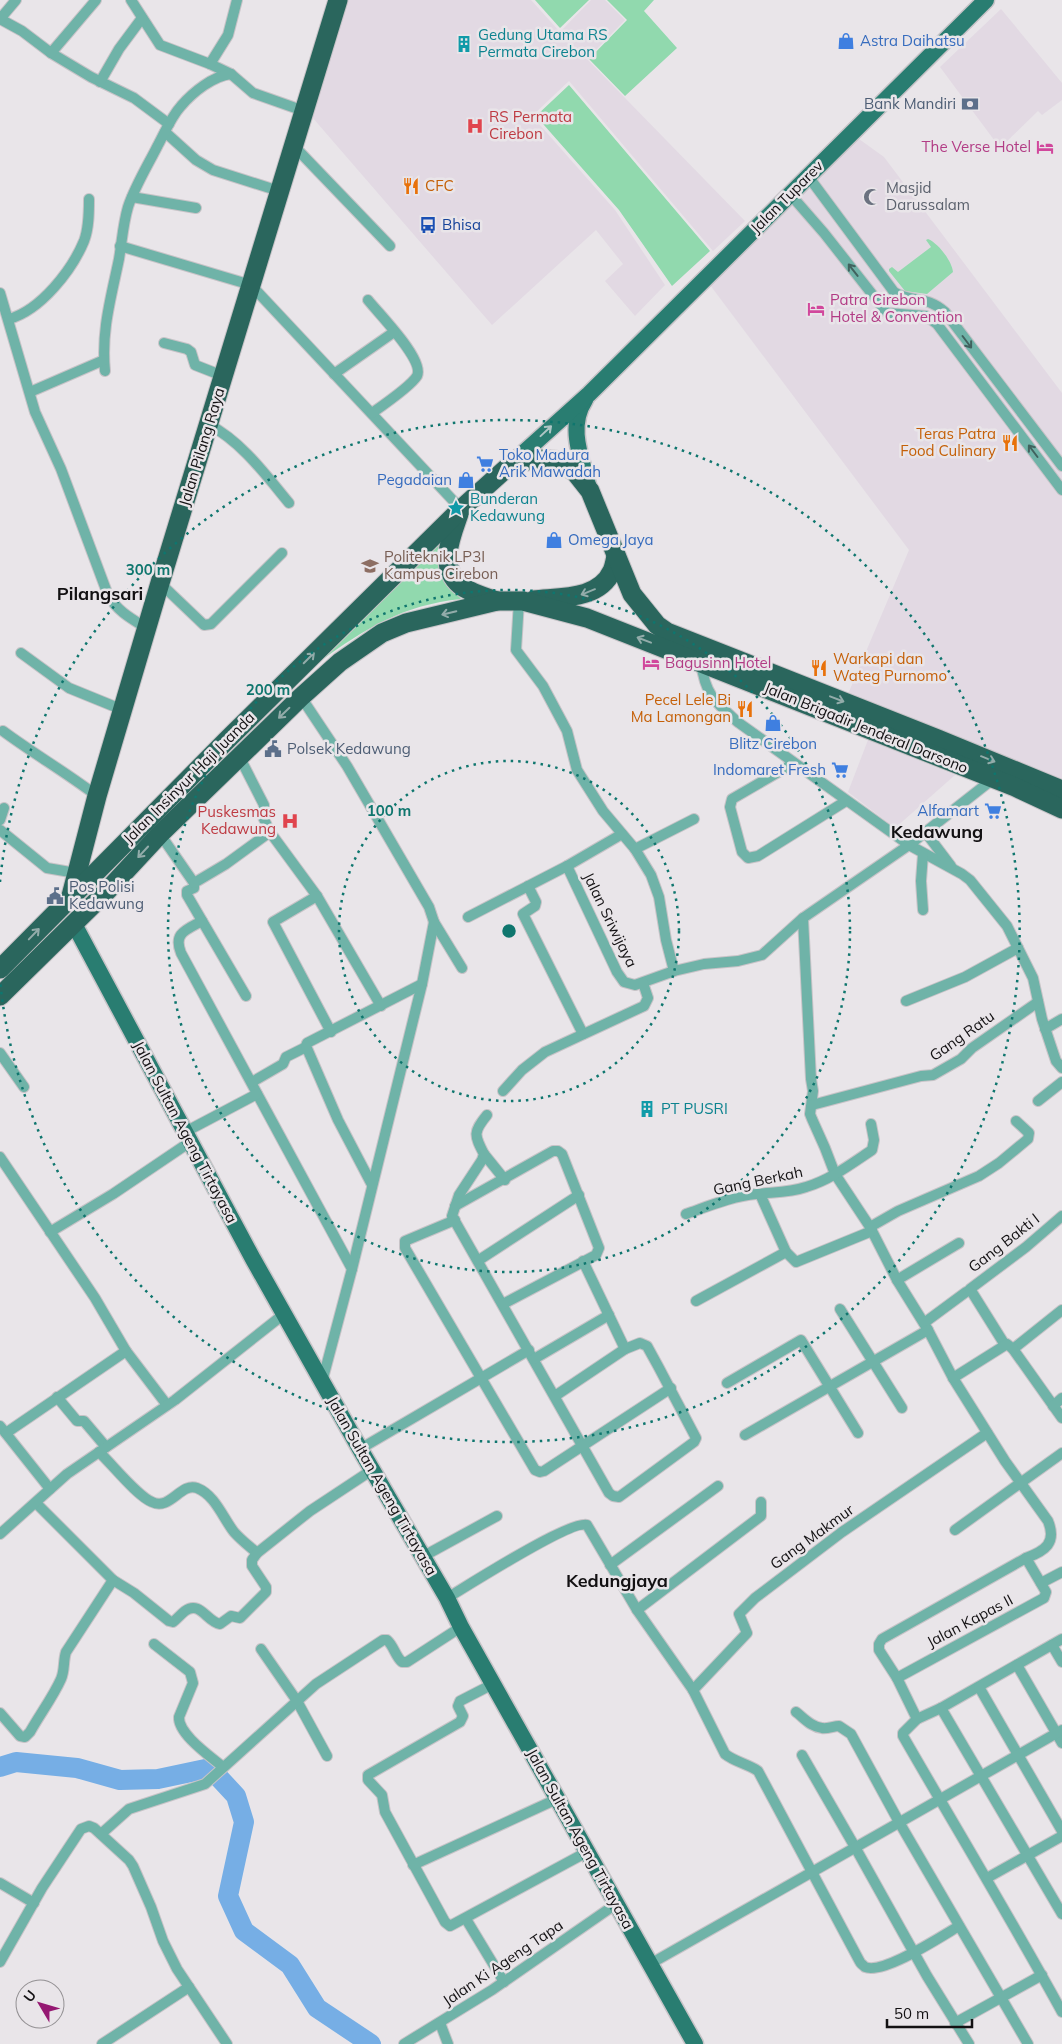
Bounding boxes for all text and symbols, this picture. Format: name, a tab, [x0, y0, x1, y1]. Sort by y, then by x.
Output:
place label: Gedung Utama RS Permata Cirebon	[478, 25, 608, 61]
shop icon: Astra Daihatsu	[836, 31, 856, 51]
place label: Astra Daihatsu	[860, 31, 965, 50]
building icon: Gedung Utama RS Permata Cirebon	[454, 34, 474, 54]
place label: Bank Mandiri	[864, 94, 956, 113]
bank icon: Bank Mandiri	[960, 94, 980, 114]
place label: RS Permata Cirebon	[489, 107, 572, 143]
hospital icon: RS Permata Cirebon	[465, 116, 485, 136]
place label: The Verse Hotel	[922, 137, 1031, 156]
hotel icon: The Verse Hotel	[1035, 137, 1055, 157]
street label: Jalan Tuparev	[746, 156, 827, 237]
restaurant icon: CFC	[401, 176, 421, 196]
place label: CFC	[425, 176, 454, 195]
place label: Masjid Darussalam	[886, 178, 970, 214]
mosque icon: Masjid Darussalam	[862, 187, 882, 207]
bus stop icon: Bhisa	[418, 215, 438, 235]
place label: Bhisa	[442, 215, 481, 234]
one-way arrow	[847, 264, 858, 277]
place label: Patra Cirebon Hotel & Convention	[830, 290, 963, 326]
hotel icon: Patra Cirebon Hotel & Convention	[806, 299, 826, 319]
one-way arrow	[962, 335, 973, 348]
street label: Jalan Pilang Raya	[174, 385, 229, 508]
place label: Teras Patra Food Culinary	[900, 424, 996, 460]
one-way arrow	[540, 425, 552, 437]
restaurant icon: Teras Patra Food Culinary	[1000, 433, 1020, 453]
place label: Toko Madura Arik Mawadah	[499, 445, 601, 481]
one-way arrow	[1027, 445, 1038, 458]
supermarket icon: Toko Madura Arik Mawadah	[475, 454, 495, 474]
place label: Pegadaian	[377, 470, 452, 489]
shop icon: Pegadaian	[456, 470, 476, 490]
place label: Bunderan Kedawung	[470, 489, 545, 525]
place icon: Bunderan Kedawung	[446, 498, 466, 518]
shop icon: Omega Jaya	[544, 530, 564, 550]
place label: Omega Jaya	[568, 530, 654, 549]
place label: Politeknik LP3I Kampus Cirebon	[384, 547, 498, 583]
school or university icon: Politeknik LP3I Kampus Cirebon	[360, 556, 380, 576]
text: 300 m	[126, 560, 170, 579]
district label: Pilangsari	[57, 582, 143, 605]
one-way arrow	[581, 587, 596, 597]
one-way arrow	[442, 609, 458, 618]
one-way arrow	[637, 635, 652, 644]
place label: Warkapi dan Wateg Purnomo	[833, 649, 947, 685]
one-way arrow	[303, 652, 316, 664]
hotel icon: Bagusinn Hotel	[641, 653, 661, 673]
place label: Bagusinn Hotel	[665, 653, 771, 672]
restaurant icon: Warkapi dan Wateg Purnomo	[809, 658, 829, 678]
street label: Jalan Brigadir Jenderal Darsono	[761, 678, 971, 777]
text: 200 m	[246, 680, 290, 699]
place label: Pecel Lele Bi Ma Lamongan	[631, 690, 731, 726]
one-way arrow	[829, 694, 844, 704]
restaurant icon: Pecel Lele Bi Ma Lamongan	[735, 699, 755, 719]
one-way arrow	[277, 707, 290, 719]
street label: Jalan Insinyur Haji Juanda	[119, 708, 258, 847]
shop icon: Blitz Cirebon	[763, 713, 783, 733]
place label: Blitz Cirebon	[729, 734, 817, 753]
public building icon: Polsek Kedawung	[263, 739, 283, 759]
place label: Polsek Kedawung	[287, 739, 411, 758]
one-way arrow	[980, 754, 995, 764]
place label: Indomaret Fresh	[713, 760, 826, 779]
supermarket icon: Indomaret Fresh	[830, 760, 850, 780]
text: 100 m	[367, 801, 411, 820]
place label: Alfamart	[917, 801, 979, 820]
supermarket icon: Alfamart	[983, 801, 1003, 821]
place label: Puskesmas Kedawung	[197, 802, 276, 838]
hospital icon: Puskesmas Kedawung	[280, 811, 300, 831]
district label: Kedawung	[891, 820, 983, 843]
one-way arrow	[137, 846, 149, 858]
street label: Jalan Sriwijaya	[579, 869, 642, 970]
place label: Pos Polisi Kedawung	[69, 877, 144, 913]
public building icon: Pos Polisi Kedawung	[45, 886, 65, 906]
centre of rings	[500, 922, 518, 940]
one-way arrow	[28, 928, 40, 941]
street label: Gang Ratu	[926, 1006, 998, 1065]
street label: Jalan Sultan Ageng Tirtayasa	[129, 1037, 242, 1226]
building icon: PT PUSRI	[637, 1099, 657, 1119]
place label: PT PUSRI	[661, 1099, 728, 1118]
street label: Gang Berkah	[711, 1162, 804, 1199]
street label: Gang Bakti I	[964, 1209, 1043, 1276]
street label: Jalan Sultan Ageng Tirtayasa	[323, 1393, 442, 1579]
street label: Gang Makmur	[766, 1500, 858, 1573]
district label: Kedungjaya	[566, 1569, 668, 1592]
street label: Jalan Kapas II	[923, 1590, 1016, 1651]
street label: Jalan Sultan Ageng Tirtayasa	[523, 1745, 638, 1932]
street label: Jalan Ki Ageng Tapa	[439, 1915, 566, 2010]
north arrow	[15, 1979, 65, 2029]
text: U	[19, 1986, 40, 2006]
scale bar	[887, 1996, 972, 2028]
text: 50 m	[894, 2004, 929, 2023]

